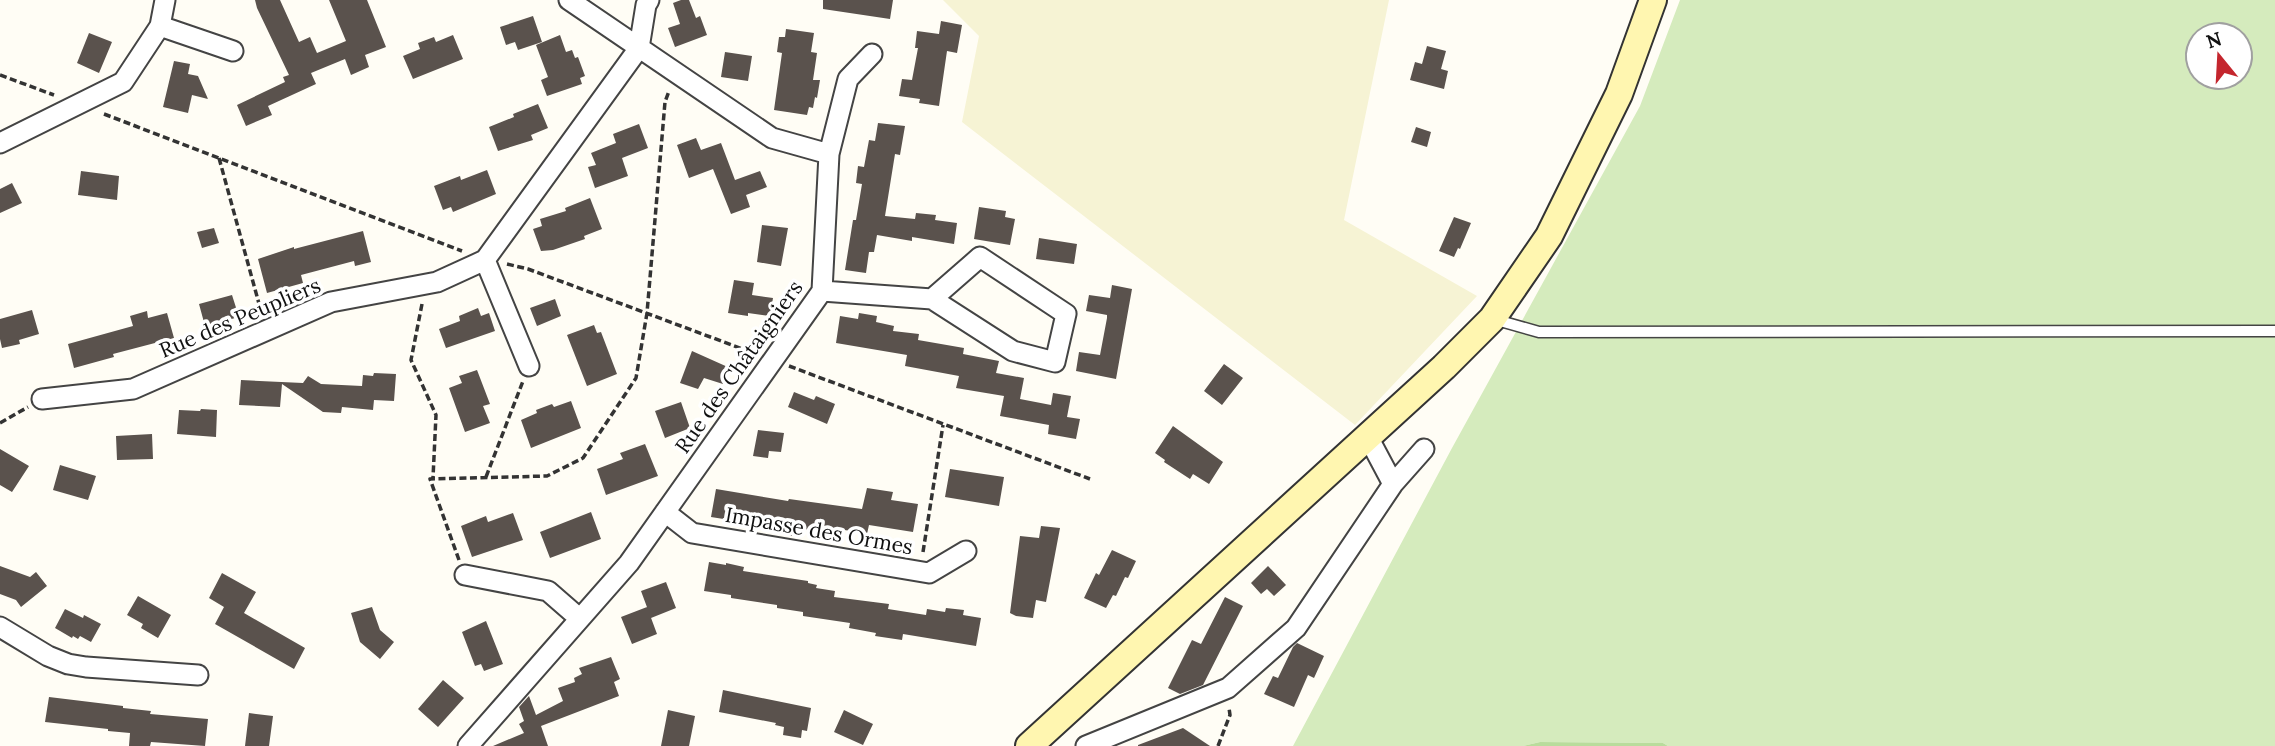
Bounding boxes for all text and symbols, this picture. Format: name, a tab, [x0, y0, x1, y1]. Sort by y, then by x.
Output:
north arrow	[2184, 21, 2254, 91]
text: N	[2203, 26, 2225, 54]
street label: Rue des Peupliers	[155, 271, 325, 364]
street label: Rue des Châtaigniers	[669, 275, 808, 458]
street label: Impasse des Ormes	[723, 501, 915, 560]

